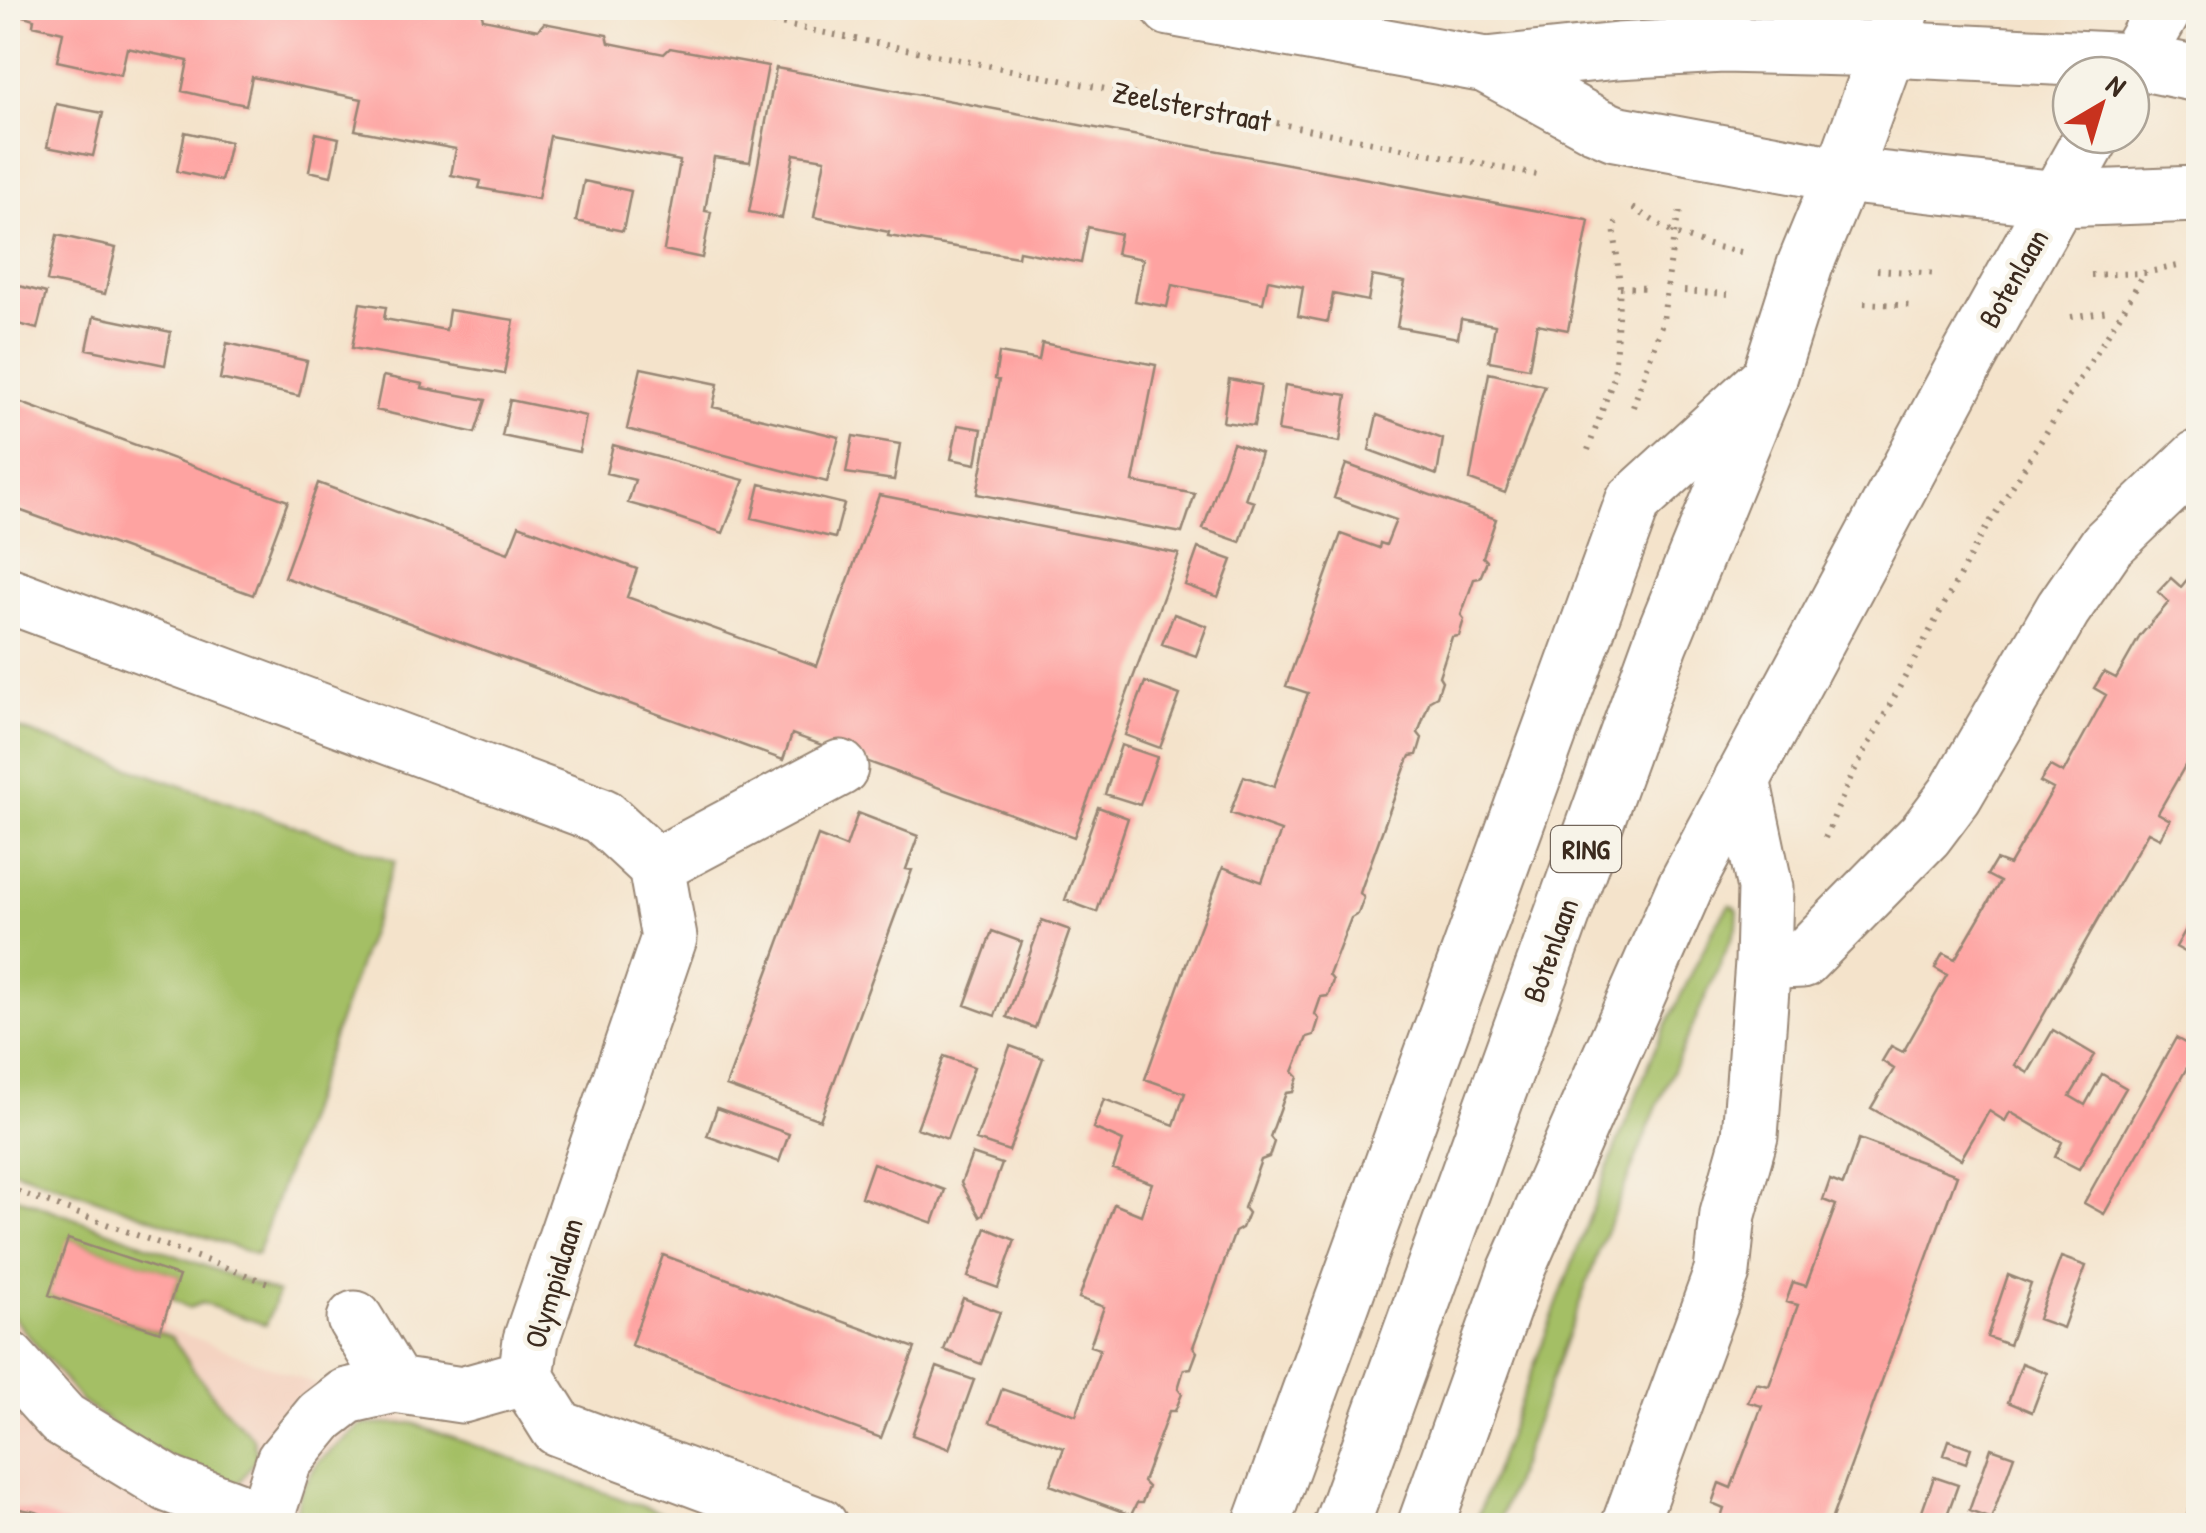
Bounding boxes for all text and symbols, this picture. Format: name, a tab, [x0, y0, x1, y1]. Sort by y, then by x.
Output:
north arrow	[2051, 55, 2151, 155]
text: N	[2099, 66, 2134, 105]
street label: Zeelsterstraat	[1110, 71, 1275, 141]
street label: Botenlaan	[1969, 221, 2057, 335]
road number: RING	[1551, 826, 1621, 872]
street label: Botenlaan	[1513, 892, 1587, 1008]
street label: Olympialaan	[514, 1213, 592, 1353]

